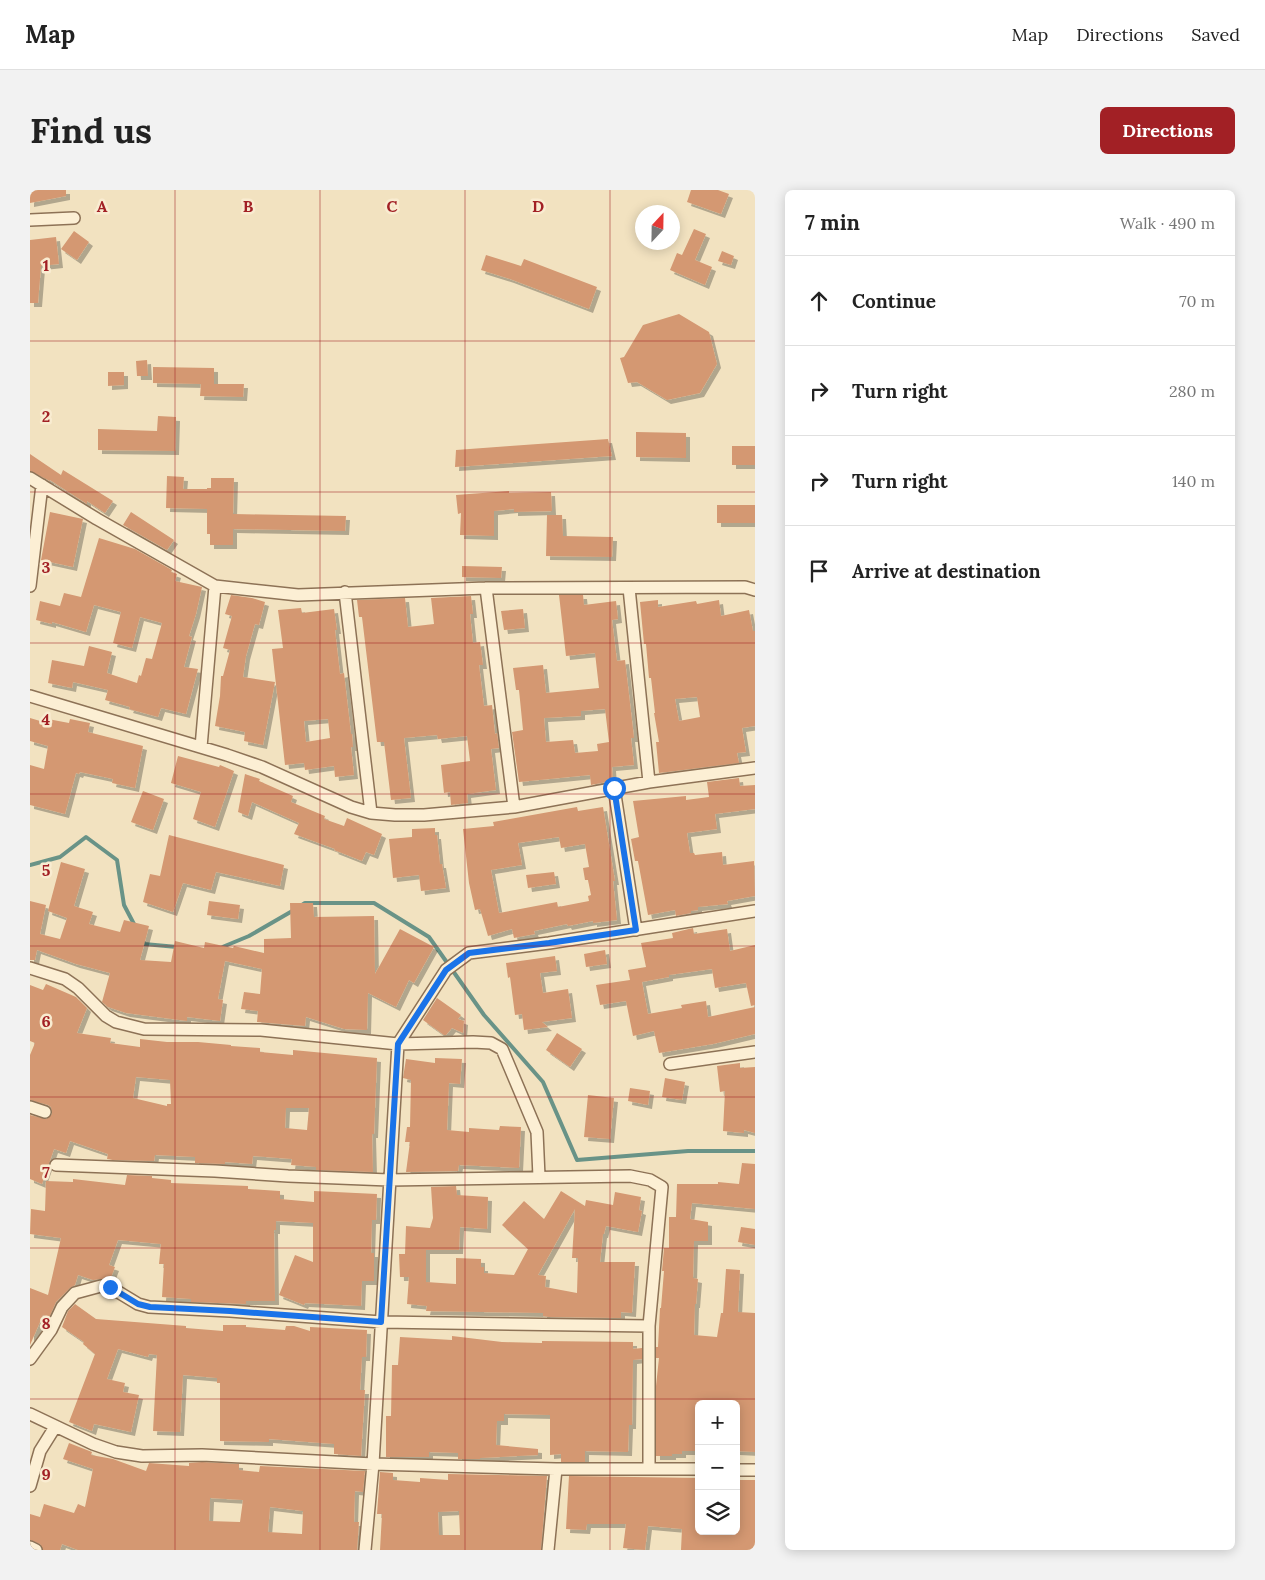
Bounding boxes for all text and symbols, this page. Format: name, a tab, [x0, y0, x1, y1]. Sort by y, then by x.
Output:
text: Map	[25, 19, 75, 50]
text: Map	[1012, 23, 1048, 46]
text: Directions	[1076, 23, 1163, 46]
text: Saved	[1191, 23, 1240, 46]
button: Directions	[1100, 107, 1235, 154]
text: Find us	[30, 108, 152, 153]
text: A	[97, 196, 108, 216]
text: B	[243, 196, 254, 216]
text: C	[386, 196, 398, 216]
text: D	[532, 196, 544, 216]
north arrow	[635, 205, 680, 250]
text: 7 min	[805, 209, 860, 236]
text: Walk · 490 m	[1120, 213, 1215, 233]
text: 1	[43, 255, 49, 275]
icon: ahead	[805, 287, 833, 315]
text: Continue	[852, 289, 936, 313]
text: 70 m	[1179, 291, 1215, 311]
icon: right	[805, 377, 833, 405]
text: Turn right	[852, 379, 948, 403]
text: 280 m	[1169, 381, 1215, 401]
text: 2	[42, 406, 50, 426]
icon: right	[805, 467, 833, 495]
text: Turn right	[852, 469, 948, 493]
text: 140 m	[1172, 471, 1215, 491]
text: 3	[42, 557, 51, 577]
icon: arrive	[805, 557, 833, 585]
text: Arrive at destination	[852, 559, 1041, 583]
text: 4	[42, 709, 51, 729]
route start	[603, 777, 626, 800]
text: 5	[42, 860, 51, 880]
text: 6	[41, 1011, 51, 1031]
text: 7	[42, 1162, 50, 1182]
route end	[99, 1276, 122, 1299]
text: 8	[41, 1313, 51, 1333]
map controls	[695, 1400, 740, 1535]
button: +	[695, 1400, 740, 1445]
button: −	[695, 1445, 740, 1490]
text: 9	[41, 1464, 51, 1484]
button: layers	[695, 1490, 740, 1535]

